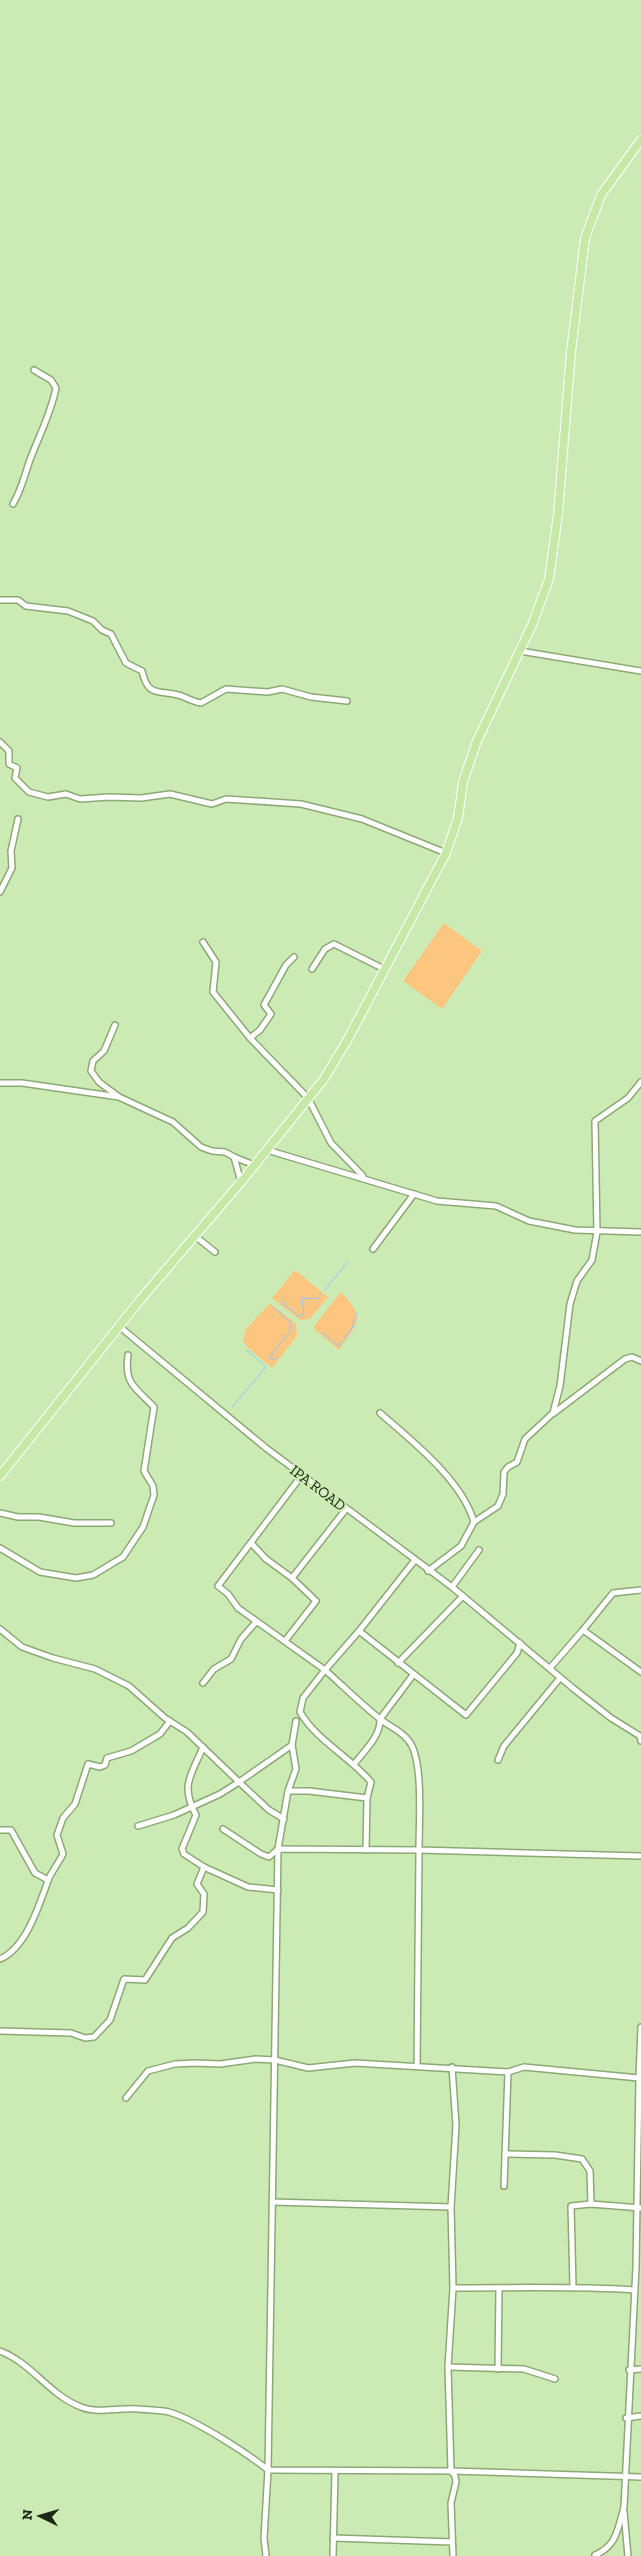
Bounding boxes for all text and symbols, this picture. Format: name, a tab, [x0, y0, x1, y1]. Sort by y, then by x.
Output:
street label: IPA ROAD	[287, 1461, 349, 1515]
north arrow	[15, 2491, 65, 2541]
text: N	[19, 2509, 37, 2521]

